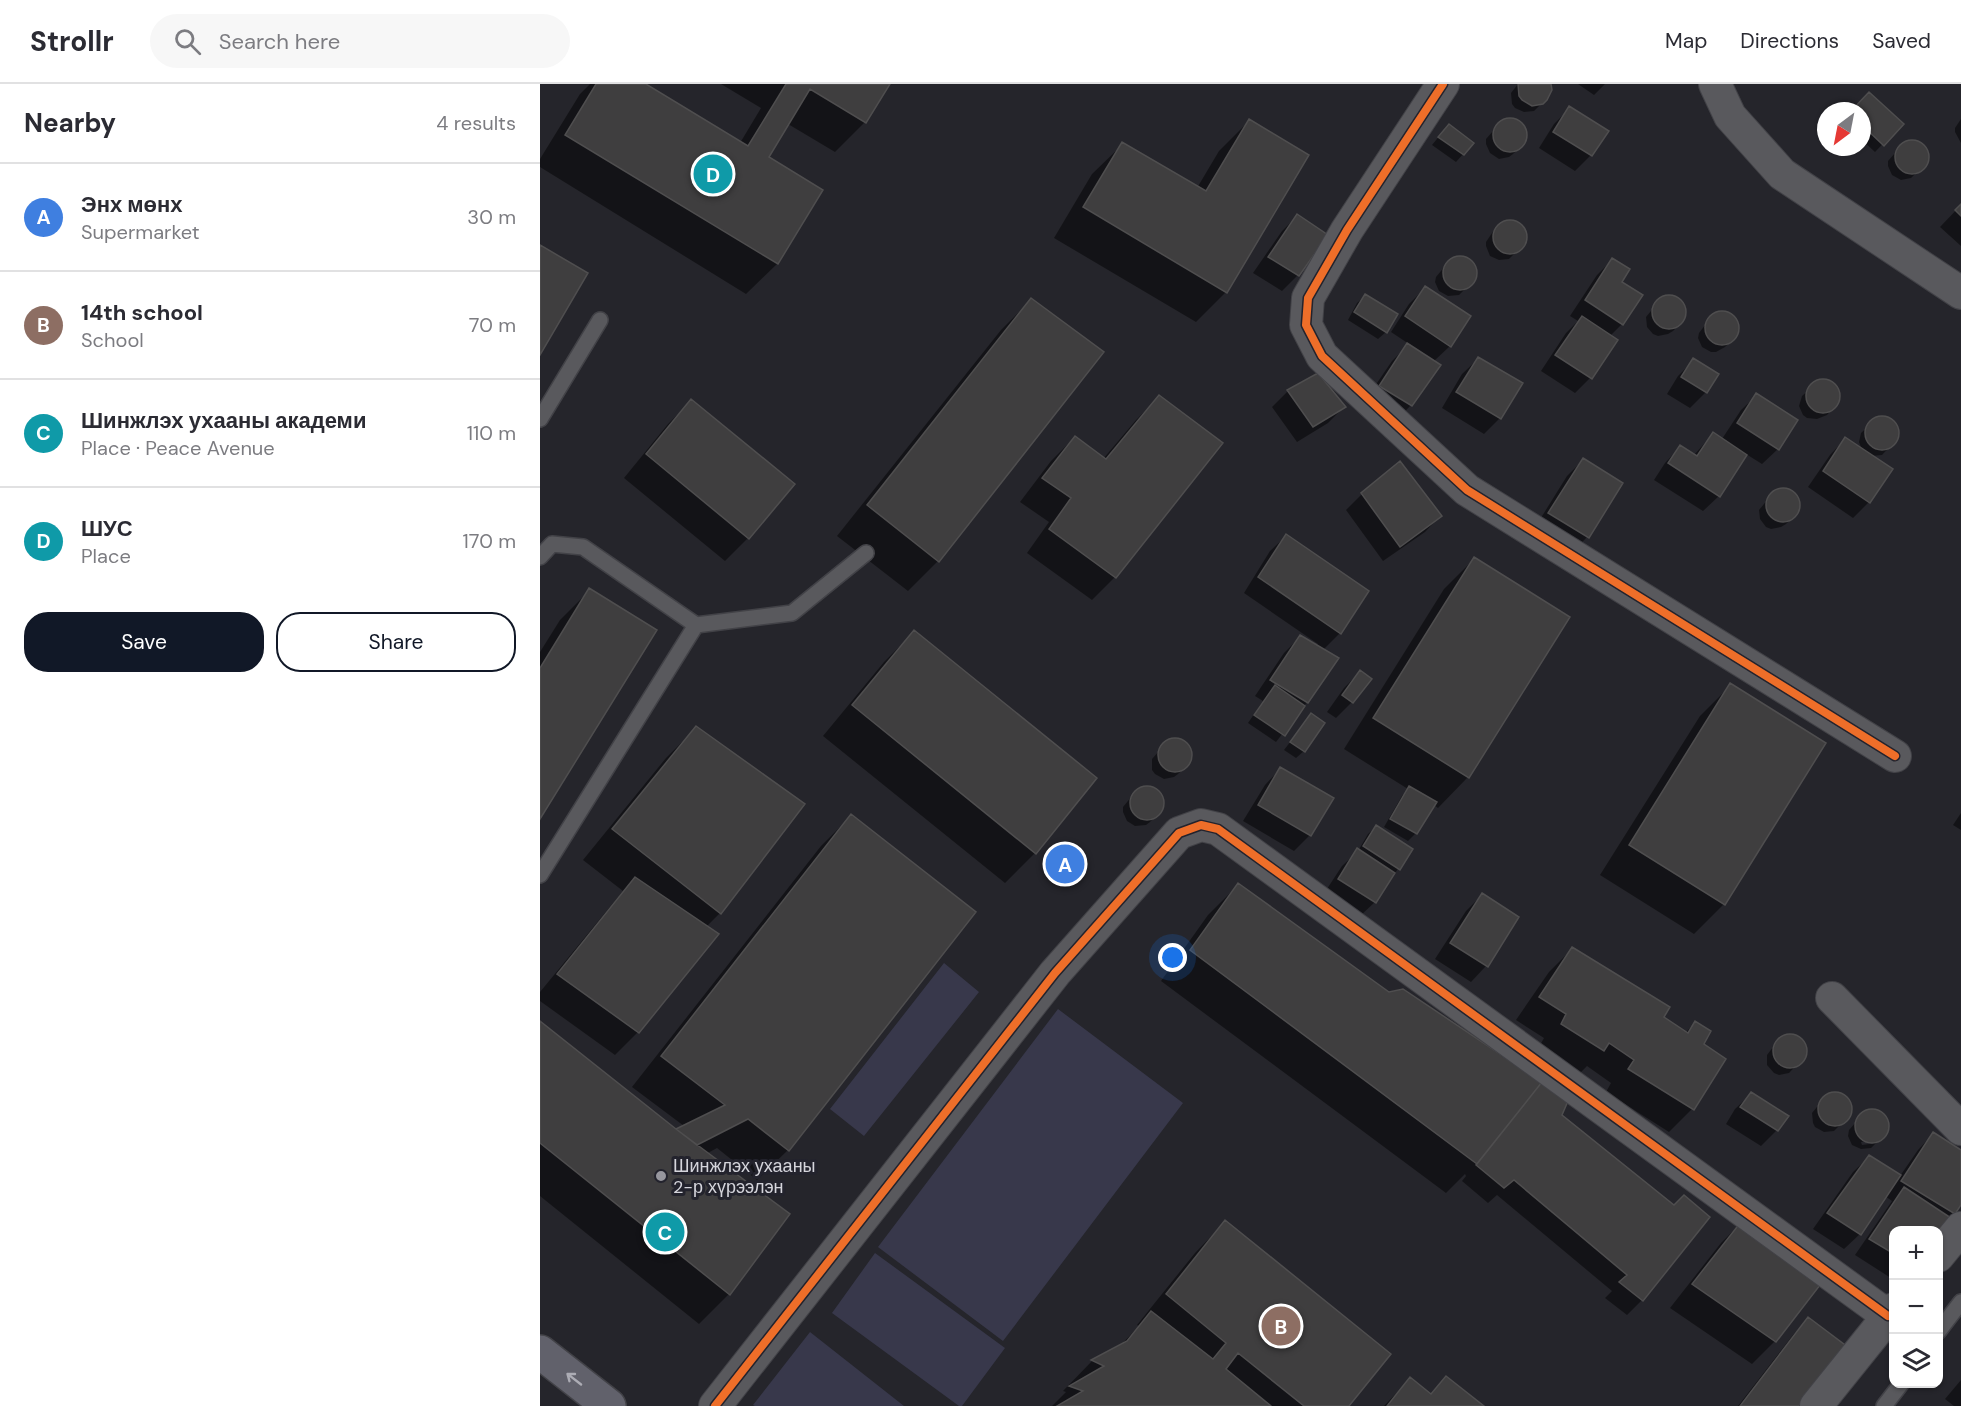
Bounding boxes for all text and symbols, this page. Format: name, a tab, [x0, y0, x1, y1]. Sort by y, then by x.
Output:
search box	[150, 14, 570, 68]
text: Strollr	[30, 23, 114, 60]
icon: search	[171, 25, 204, 58]
text: Search here	[219, 27, 340, 56]
text: Map	[1665, 27, 1707, 55]
text: Directions	[1740, 27, 1839, 55]
text: Saved	[1872, 27, 1931, 55]
north arrow	[1817, 102, 1871, 156]
text: Nearby	[24, 106, 116, 140]
text: 4 results	[436, 110, 516, 136]
pin: D	[694, 152, 732, 196]
text: Энх мөнх	[81, 190, 183, 219]
text: A	[36, 204, 51, 230]
text: 30 m	[467, 204, 516, 230]
text: Supermarket	[81, 219, 200, 245]
text: 14th school	[81, 298, 203, 327]
text: B	[37, 312, 50, 338]
text: 70 m	[469, 312, 516, 338]
text: School	[81, 327, 144, 353]
text: Шинжлэх ухааны академи	[81, 406, 366, 435]
text: C	[36, 420, 51, 446]
text: 110 m	[467, 420, 516, 446]
text: Place · Peace Avenue	[81, 435, 275, 461]
text: ШУС	[81, 514, 133, 543]
text: D	[36, 528, 51, 554]
text: 170 m	[463, 528, 516, 554]
text: Place	[81, 543, 131, 569]
button: Save	[24, 612, 264, 672]
button: Share	[276, 612, 516, 672]
pin: A	[1046, 842, 1084, 886]
your location	[1158, 943, 1187, 972]
place label: Шинжлэх ухааны 2-р хүрээлэн	[673, 1154, 816, 1199]
marker: Шинжлэх ухааны 2-р хүрээлэн	[654, 1169, 668, 1183]
pin: C	[646, 1210, 684, 1254]
map controls	[1889, 1226, 1943, 1388]
button: +	[1889, 1226, 1943, 1280]
button: −	[1889, 1280, 1943, 1334]
pin: B	[1262, 1304, 1300, 1348]
button: layers	[1889, 1334, 1943, 1388]
one-way arrow	[566, 1372, 582, 1385]

